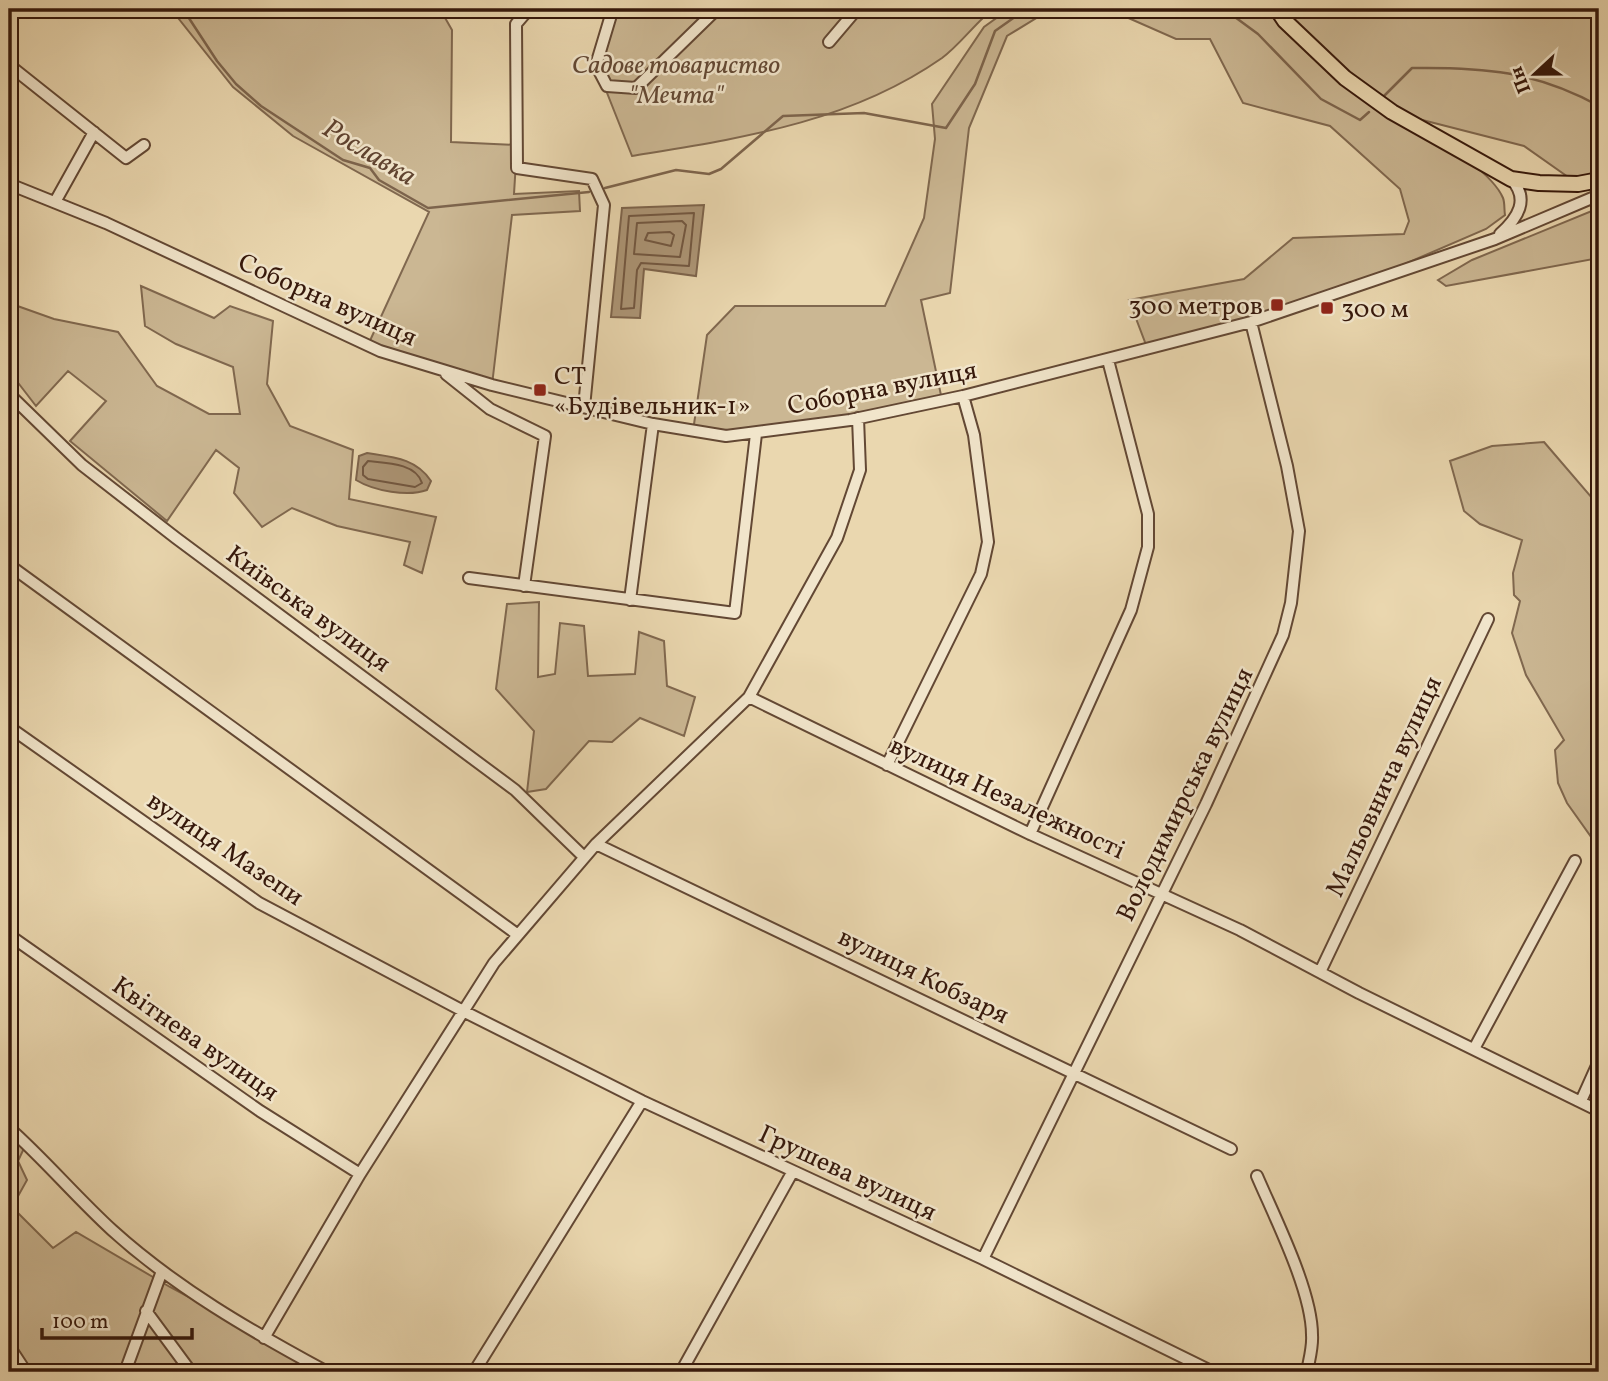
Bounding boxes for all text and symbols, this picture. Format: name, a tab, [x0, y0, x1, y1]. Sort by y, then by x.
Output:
north arrow	[1500, 38, 1570, 108]
park label: Садове товариство "Мечта"	[572, 48, 780, 114]
text: Пн	[1504, 62, 1538, 97]
water label: Рославка	[314, 110, 423, 196]
street label: Соборна вулиця	[232, 245, 422, 356]
place label: 300 метров	[1128, 289, 1263, 325]
place label: 300 м	[1341, 292, 1409, 328]
marker: 300 метров	[1269, 297, 1285, 313]
marker: 300 м	[1319, 300, 1335, 316]
street label: Соборна вулиця	[785, 353, 980, 425]
place label: СТ «Будівельник-1»	[554, 359, 750, 425]
marker: СТ «Будівельник-1»	[532, 382, 548, 398]
street label: Київська вулиця	[218, 537, 398, 682]
street label: Володимирська вулиця	[1109, 662, 1263, 928]
street label: Мальовнича вулиця	[1318, 671, 1452, 903]
street label: вулиця Незалежності	[884, 728, 1131, 869]
street label: вулиця Мазепи	[139, 784, 310, 915]
street label: вулиця Кобзаря	[832, 920, 1015, 1034]
street label: Квітнева вулиця	[104, 969, 286, 1111]
street label: Грушева вулиця	[752, 1117, 942, 1231]
scale bar	[42, 1297, 192, 1341]
text: 100 m	[52, 1308, 109, 1337]

